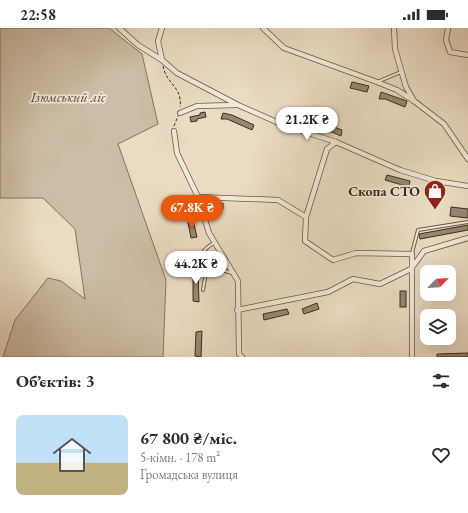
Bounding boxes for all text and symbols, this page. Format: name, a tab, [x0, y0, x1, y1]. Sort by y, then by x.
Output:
text: 22:58	[20, 5, 56, 24]
park label: Ізюмський ліс	[30, 88, 106, 106]
pin: 21.2K ₴	[270, 107, 344, 141]
text: 21.2K ₴	[285, 111, 329, 128]
shop icon: Скопа СТО	[422, 178, 448, 211]
place label: Скопа СТО	[348, 182, 420, 200]
pin: 67.8K ₴	[155, 195, 229, 229]
text: 67.8K ₴	[170, 199, 214, 216]
pin: 44.2K ₴	[159, 251, 233, 285]
text: 44.2K ₴	[174, 255, 218, 272]
north arrow	[420, 265, 456, 301]
map controls	[420, 265, 456, 345]
button: layers	[420, 309, 456, 345]
text: Об’єктів: 3	[16, 370, 95, 392]
icon: filters	[430, 370, 452, 392]
text: 67 800 ₴/міс.	[140, 427, 237, 449]
icon: home	[48, 431, 96, 479]
icon: heart	[430, 444, 452, 466]
text: 5-кімн. · 178 m²	[140, 449, 220, 466]
text: Громадська вулиця	[140, 466, 238, 483]

